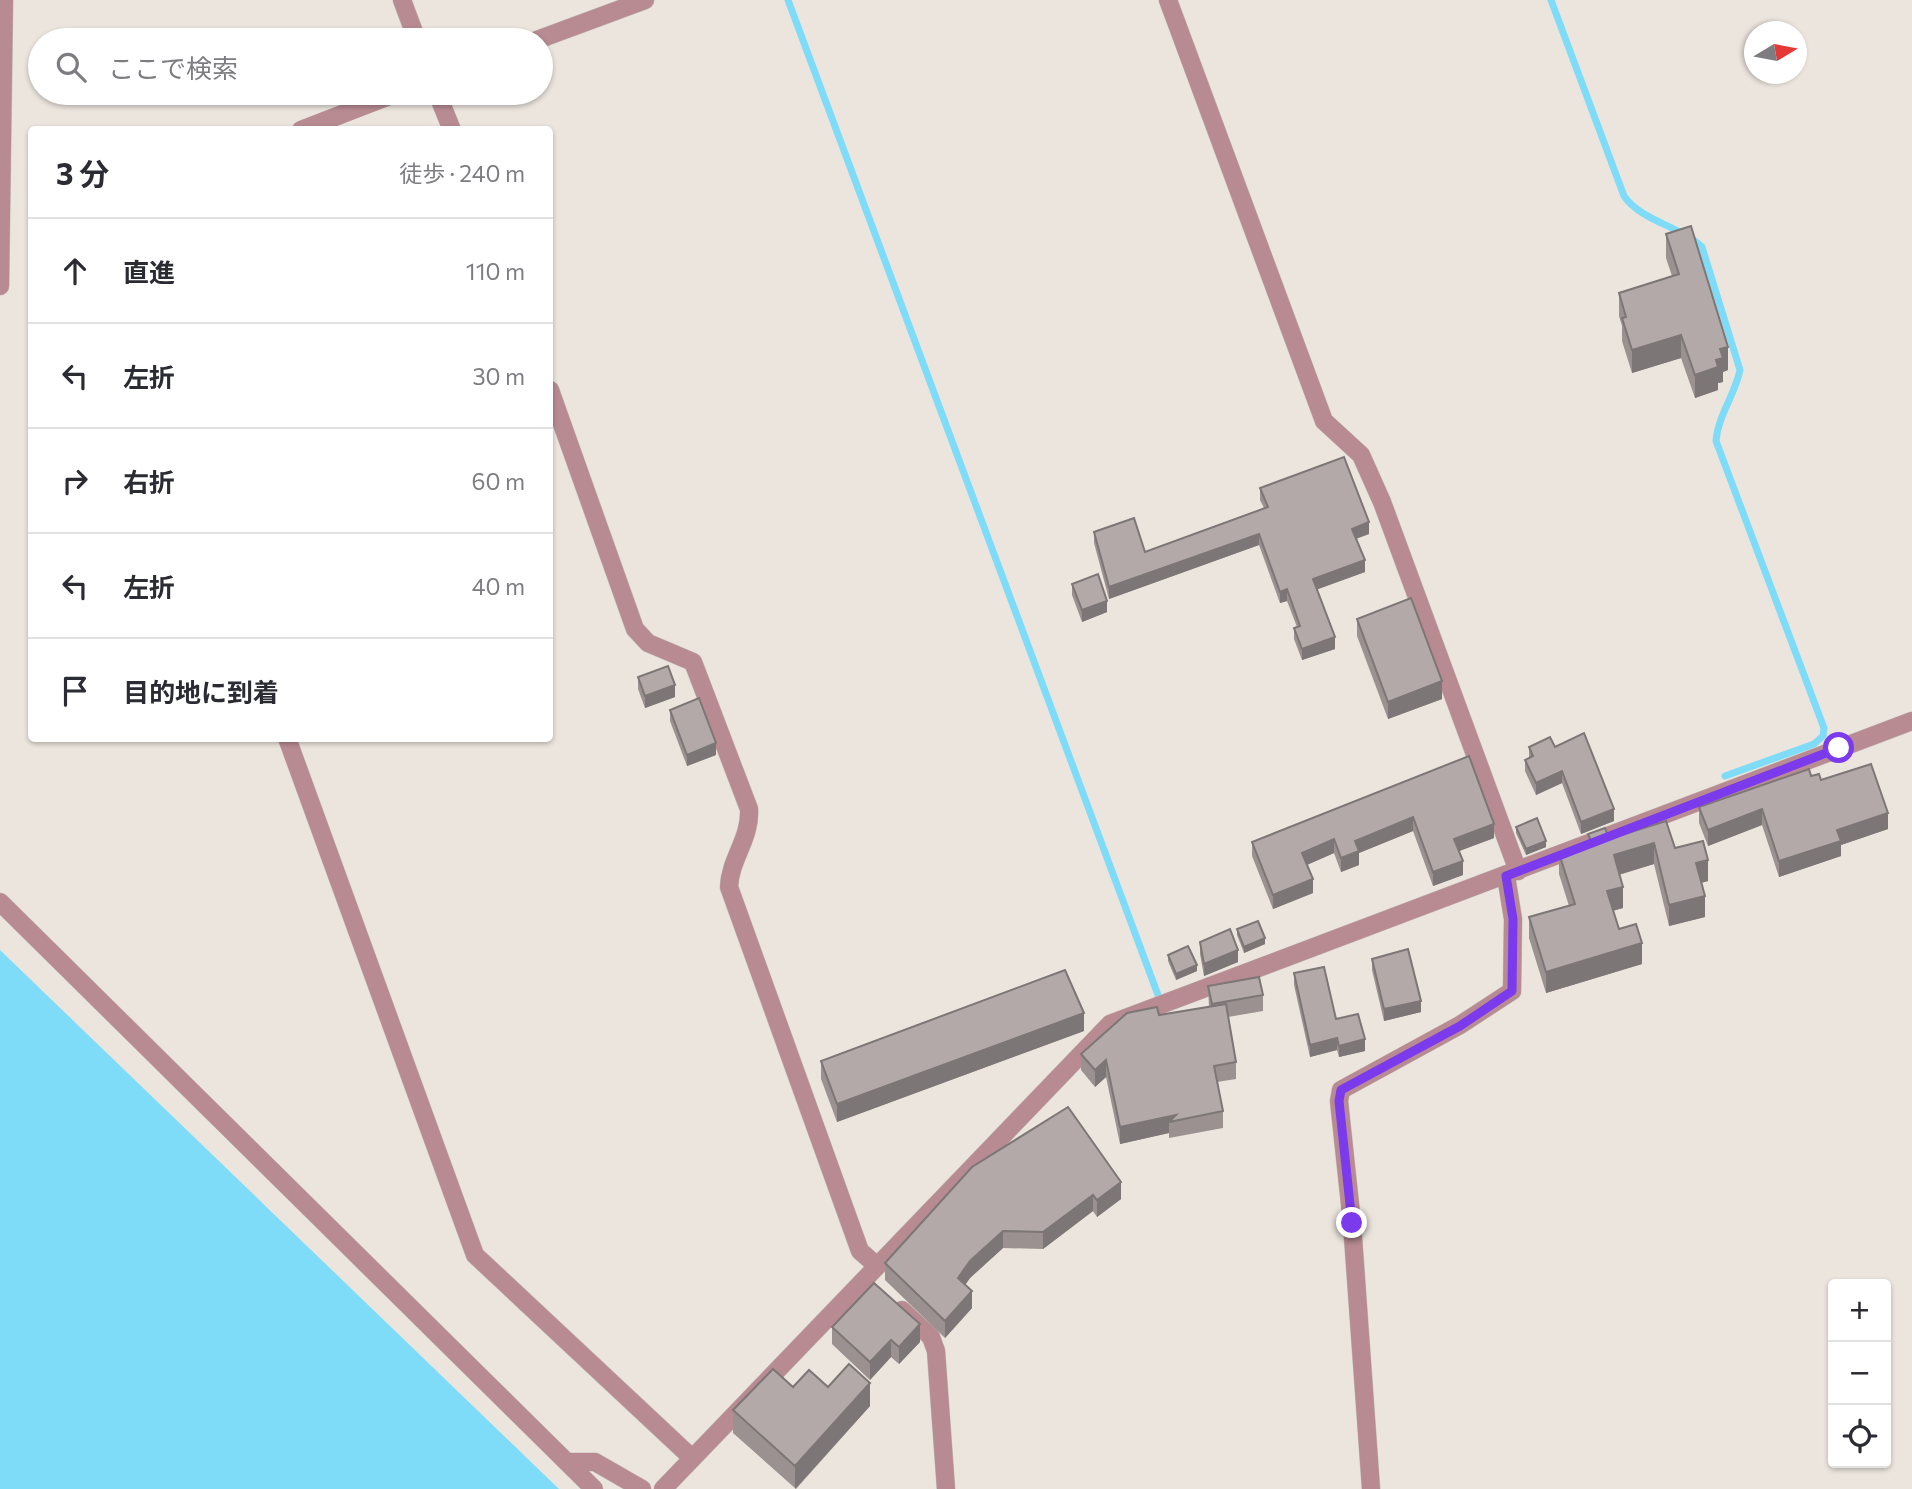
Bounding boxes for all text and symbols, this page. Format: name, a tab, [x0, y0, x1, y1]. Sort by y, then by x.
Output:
north arrow	[1744, 21, 1807, 84]
search box	[28, 28, 553, 105]
icon: search	[52, 48, 90, 86]
text: ここで検索	[108, 52, 238, 83]
text: 3 分	[56, 154, 109, 191]
text: 徒歩 · 240 m	[399, 159, 525, 187]
icon: ahead	[56, 252, 94, 290]
text: 直進	[123, 256, 175, 287]
text: 110 m	[466, 257, 525, 285]
icon: left	[56, 357, 94, 395]
text: 左折	[123, 361, 175, 392]
text: 30 m	[472, 362, 525, 390]
icon: right	[56, 462, 94, 500]
text: 右折	[123, 466, 175, 497]
text: 60 m	[472, 467, 525, 495]
icon: left	[56, 567, 94, 605]
text: 左折	[123, 571, 175, 602]
text: 40 m	[472, 572, 525, 600]
icon: arrive	[56, 672, 94, 710]
text: 目的地に到着	[123, 676, 279, 707]
route start	[1823, 732, 1854, 763]
route end	[1336, 1207, 1367, 1238]
map controls	[1828, 1279, 1891, 1468]
button: +	[1828, 1279, 1891, 1342]
button: −	[1828, 1342, 1891, 1405]
button: locate	[1828, 1405, 1891, 1468]

